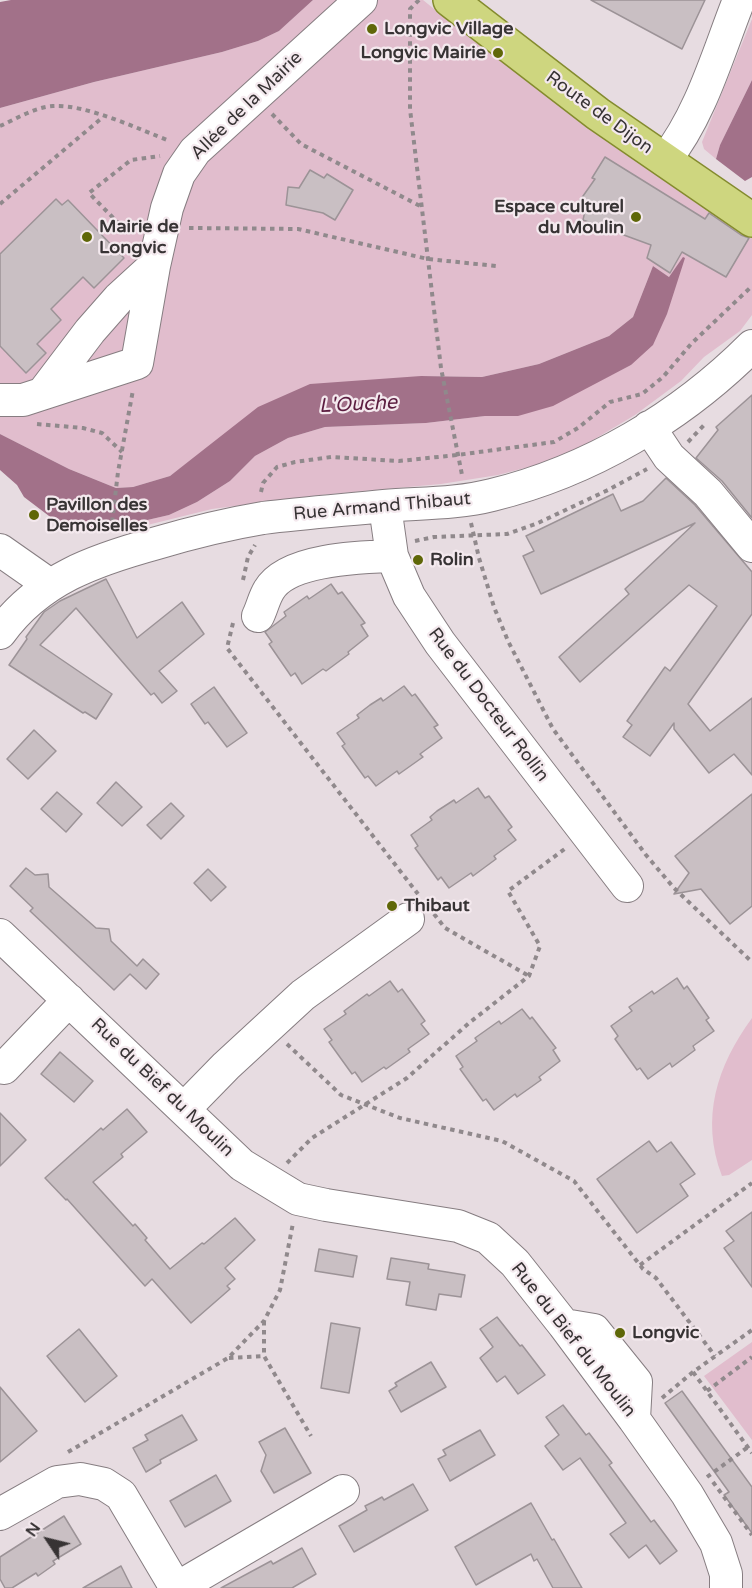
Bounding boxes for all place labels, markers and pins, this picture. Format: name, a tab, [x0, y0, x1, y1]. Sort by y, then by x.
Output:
place label: Longvic Village	[384, 18, 513, 40]
marker: Longvic Village	[365, 22, 379, 36]
place label: Longvic Mairie	[361, 42, 486, 64]
marker: Longvic Mairie	[491, 46, 505, 60]
place label: Espace culturel du Moulin	[494, 196, 624, 238]
marker: Espace culturel du Moulin	[629, 210, 643, 224]
place label: Mairie de Longvic	[99, 216, 179, 258]
marker: Mairie de Longvic	[80, 230, 94, 244]
place label: Pavillon des Demoiselles	[46, 494, 148, 536]
marker: Pavillon des Demoiselles	[27, 508, 41, 522]
place label: Rolin	[430, 549, 474, 571]
marker: Rolin	[411, 553, 425, 567]
place label: Thibaut	[404, 895, 470, 917]
marker: Thibaut	[385, 899, 399, 913]
place label: Longvic	[632, 1322, 699, 1344]
marker: Longvic	[613, 1326, 627, 1340]

